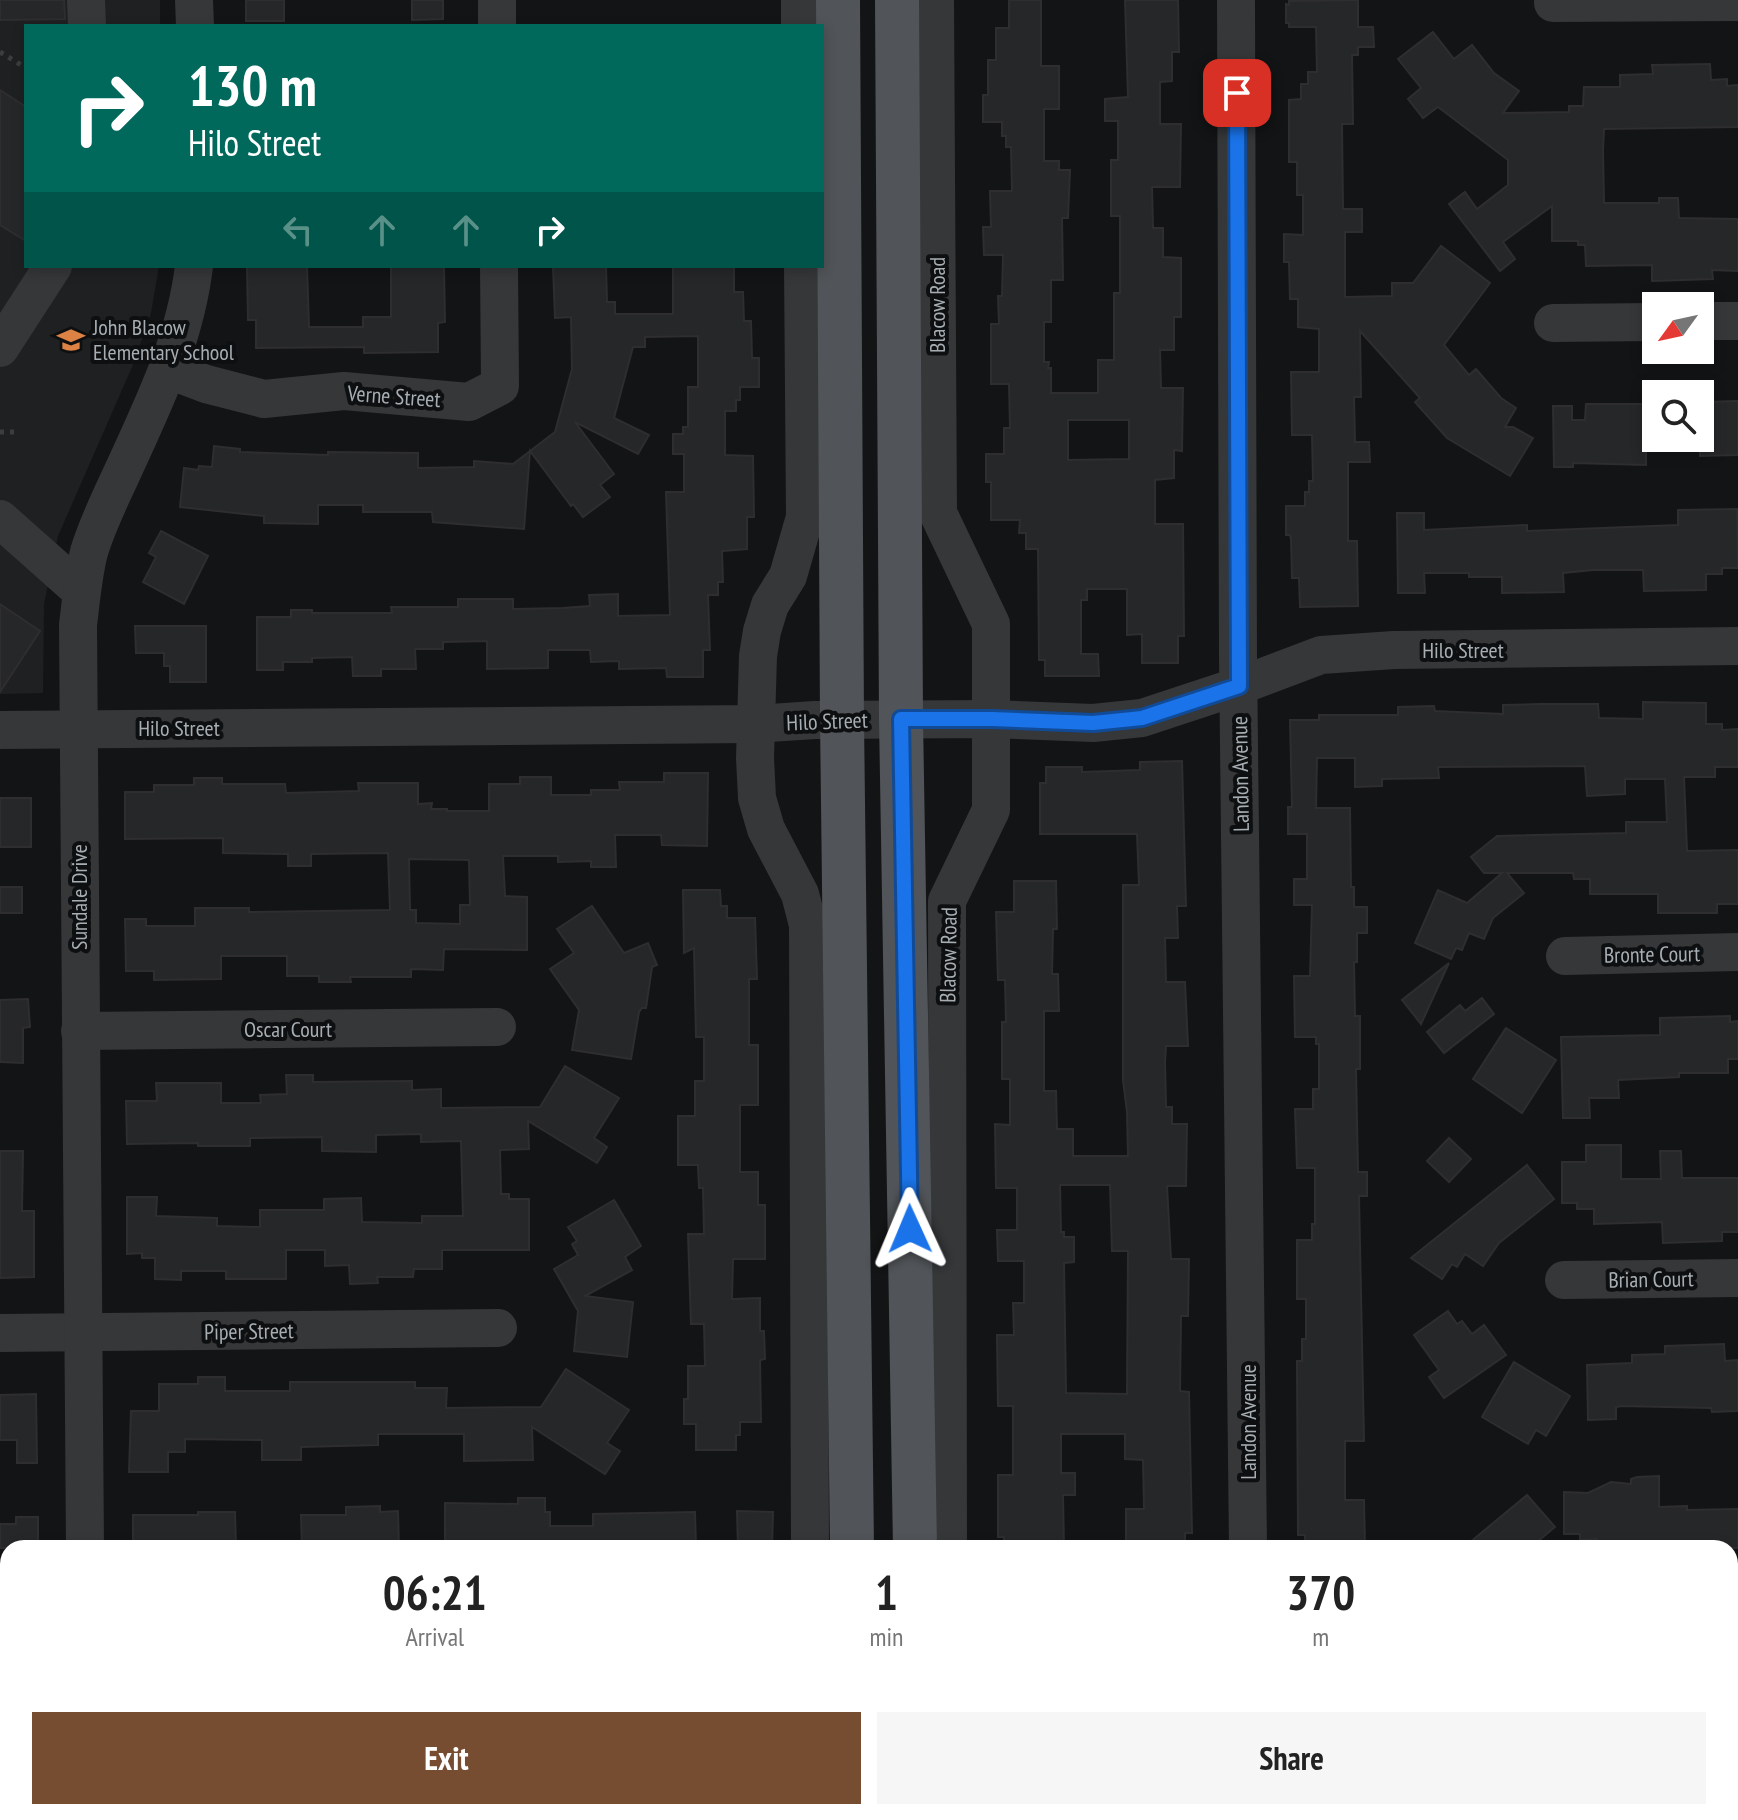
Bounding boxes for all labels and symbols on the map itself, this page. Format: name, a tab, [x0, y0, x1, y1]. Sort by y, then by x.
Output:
pin	[1203, 59, 1271, 127]
street label: Blacow Road	[923, 257, 951, 353]
north arrow	[1642, 292, 1714, 364]
place label: John Blacow Elementary School	[92, 313, 235, 366]
school or university icon: John Blacow Elementary School	[56, 325, 86, 355]
street label: Verne Street	[346, 379, 441, 413]
street label: Hilo Street	[1422, 636, 1504, 664]
street label: Hilo Street	[786, 706, 868, 736]
street label: Hilo Street	[138, 714, 220, 742]
street label: Landon Avenue	[1225, 716, 1255, 832]
street label: Sundale Drive	[65, 844, 93, 950]
street label: Blacow Road	[933, 907, 963, 1003]
street label: Bronte Court	[1604, 939, 1700, 969]
street label: Oscar Court	[244, 1015, 332, 1043]
position arrow	[868, 1187, 952, 1271]
street label: Brian Court	[1608, 1264, 1694, 1294]
street label: Piper Street	[204, 1316, 294, 1346]
street label: Landon Avenue	[1234, 1364, 1262, 1480]

